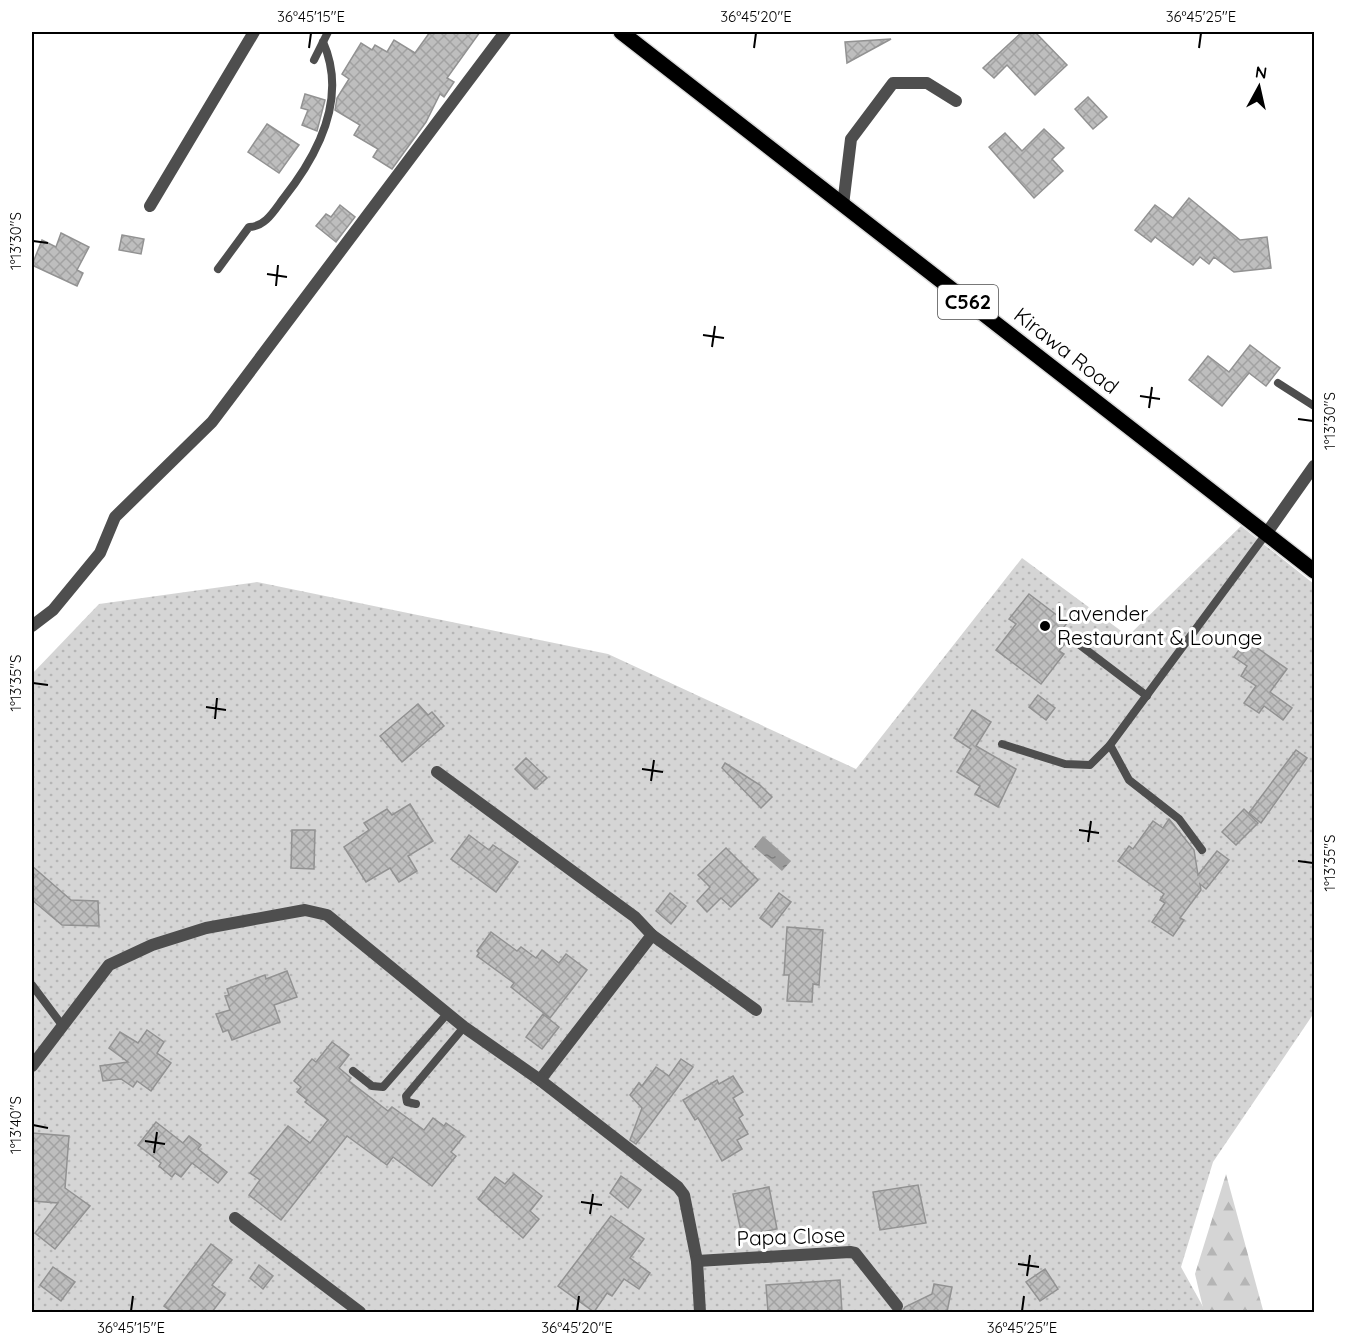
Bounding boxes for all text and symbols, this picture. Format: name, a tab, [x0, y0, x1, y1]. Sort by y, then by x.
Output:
text: 36°45'15"E	[277, 7, 345, 26]
text: 36°45'20"E	[720, 7, 792, 26]
text: 36°45'25"E	[1166, 7, 1236, 26]
north arrow	[1229, 57, 1289, 117]
text: N	[1254, 61, 1268, 83]
text: 1°13'30"S	[6, 212, 25, 270]
road number: C562	[938, 285, 998, 319]
street label: Kirawa Road	[1009, 301, 1124, 399]
text: 1°13'30"S	[1320, 392, 1339, 450]
place label: Lavender Restaurant & Lounge	[1057, 600, 1262, 650]
marker: Lavender Restaurant & Lounge	[1038, 619, 1052, 633]
text: 1°13'35"S	[6, 654, 25, 712]
text: 1°13'35"S	[1320, 834, 1339, 892]
text: 1°13'40"S	[6, 1096, 25, 1154]
street label: Papa Close	[736, 1221, 846, 1251]
text: 36°45'15"E	[97, 1318, 165, 1337]
text: 36°45'20"E	[541, 1318, 613, 1337]
text: 36°45'25"E	[987, 1318, 1057, 1337]

